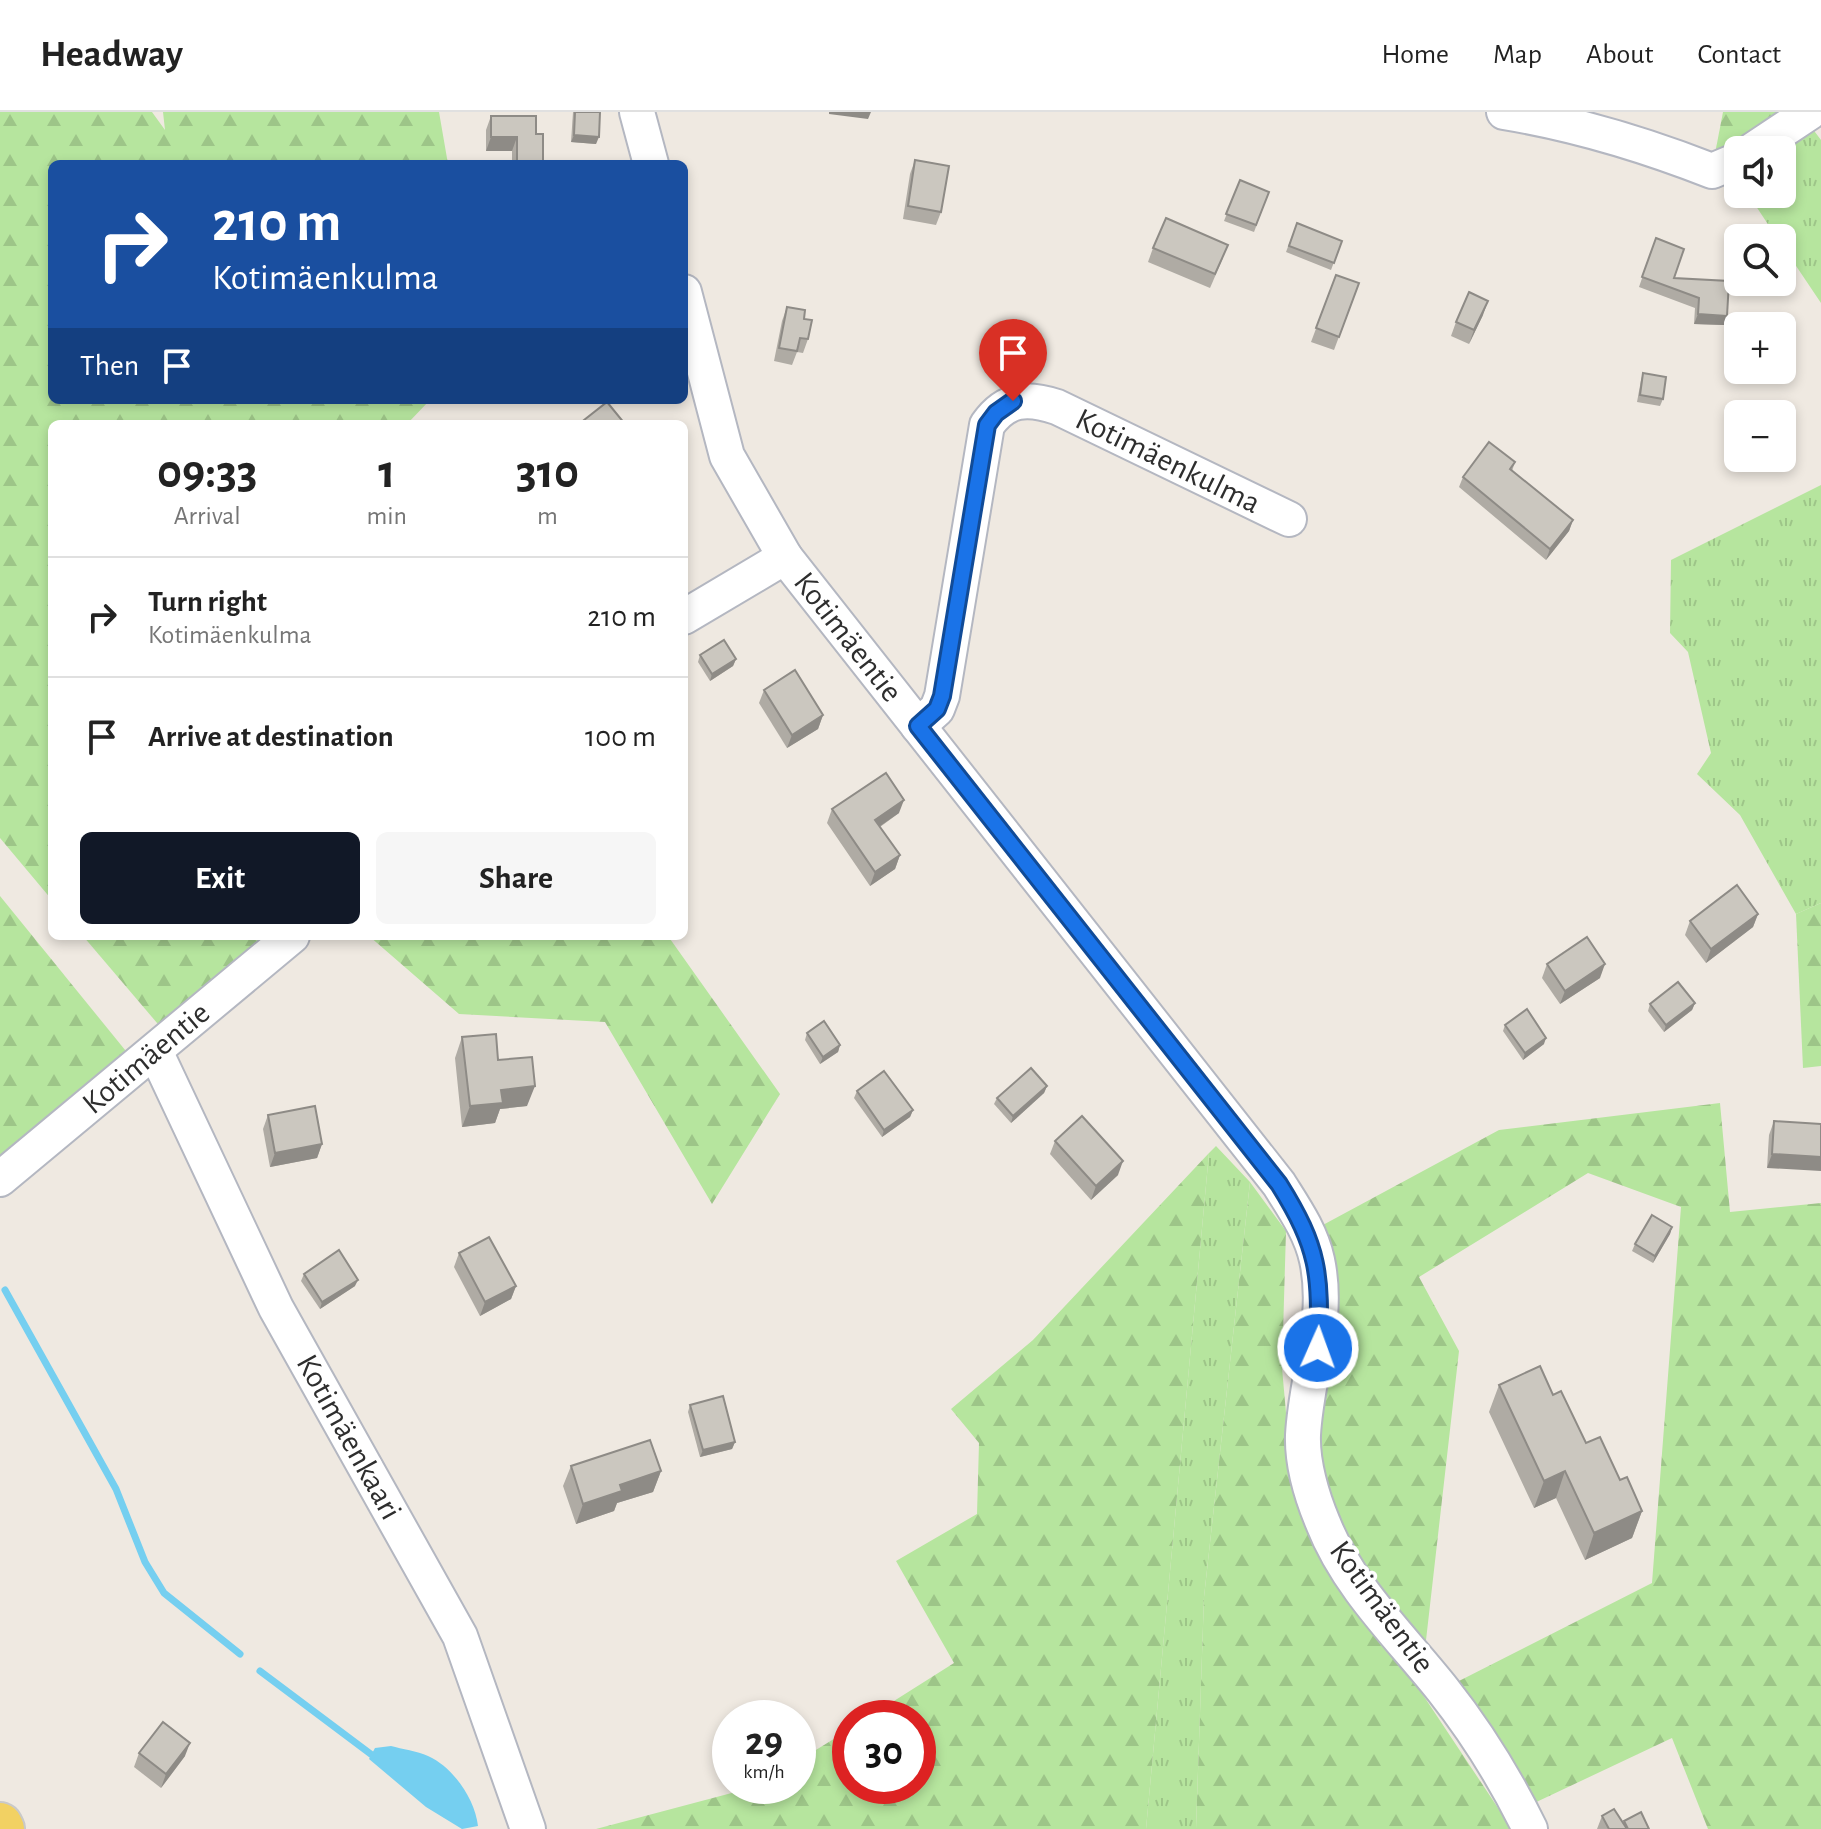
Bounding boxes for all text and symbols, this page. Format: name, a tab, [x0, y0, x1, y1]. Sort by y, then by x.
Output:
text: Headway	[40, 36, 183, 74]
text: Home	[1382, 41, 1449, 69]
text: Map	[1493, 41, 1542, 69]
text: About	[1586, 41, 1654, 69]
text: Contact	[1698, 41, 1781, 69]
map controls	[1724, 136, 1796, 472]
button: sound	[1724, 136, 1796, 208]
icon: right	[80, 192, 184, 296]
text: 210 m	[212, 195, 341, 251]
button: search	[1724, 224, 1796, 296]
text: Kotimäenkulma	[212, 260, 438, 296]
button: +	[1724, 312, 1796, 384]
pin	[979, 319, 1047, 401]
icon: arrive	[991, 331, 1035, 375]
icon: arrive	[155, 344, 199, 388]
text: Then	[80, 351, 139, 381]
button: −	[1724, 400, 1796, 472]
street label: Kotimäenkulma	[1071, 403, 1265, 519]
text: 09:33	[157, 449, 258, 497]
text: 1	[378, 449, 395, 497]
text: 310	[516, 449, 579, 497]
text: Arrival	[174, 503, 241, 529]
text: min	[367, 503, 407, 529]
text: m	[537, 503, 558, 529]
street label: Kotimäentie	[788, 566, 908, 708]
text: Turn right	[148, 587, 267, 617]
icon: right	[80, 595, 124, 639]
text: 210 m	[587, 602, 656, 632]
text: Kotimäenkulma	[148, 622, 312, 648]
icon: arrive	[80, 715, 124, 759]
text: Arrive at destination	[148, 722, 394, 752]
text: 100 m	[585, 722, 656, 752]
button: Exit	[80, 832, 360, 924]
button: Share	[376, 832, 656, 924]
street label: Kotimäentie	[76, 996, 216, 1120]
position arrow	[1276, 1306, 1360, 1390]
street label: Kotimäenkaari	[291, 1349, 407, 1525]
street label: Kotimäentie	[1324, 1535, 1440, 1679]
speed limit sign: 30	[832, 1700, 936, 1804]
text: 29	[745, 1722, 783, 1762]
text: km/h	[743, 1762, 785, 1782]

